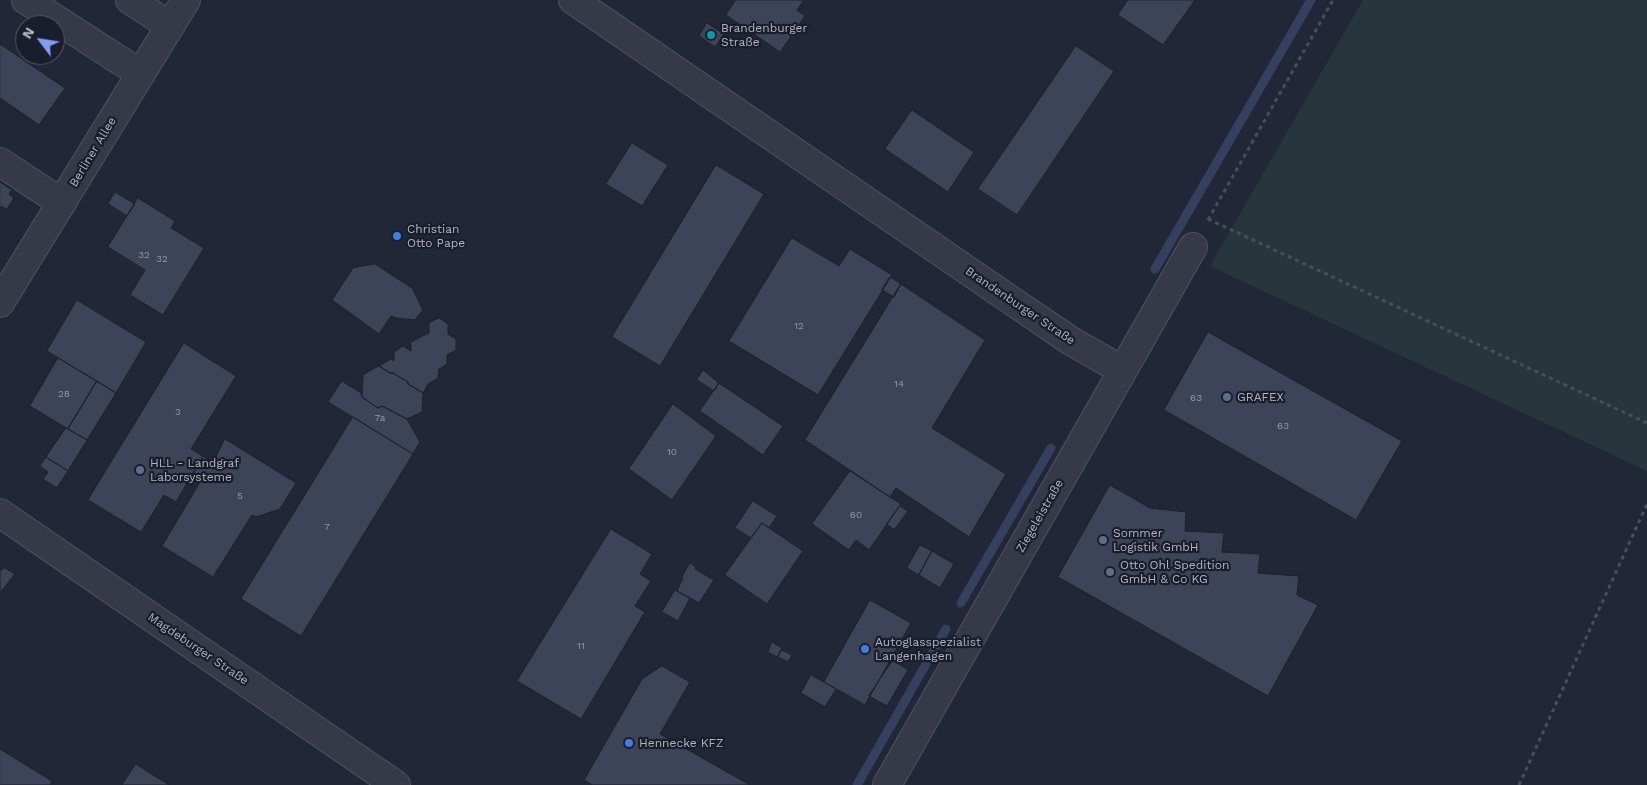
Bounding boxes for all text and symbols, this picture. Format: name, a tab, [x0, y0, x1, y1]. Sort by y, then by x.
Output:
north arrow	[15, 15, 65, 65]
place label: Brandenburger Straße	[721, 21, 807, 49]
text: N	[18, 24, 38, 41]
marker: Brandenburger Straße	[705, 29, 717, 41]
street label: Berliner Allee	[66, 114, 120, 190]
place label: Christian Otto Pape	[407, 222, 465, 250]
marker: Christian Otto Pape	[391, 230, 403, 242]
house number: 32	[138, 249, 150, 261]
house number: 32	[156, 253, 168, 265]
street label: Brandenburger Straße	[962, 264, 1078, 348]
house number: 12	[794, 320, 804, 332]
house number: 14	[894, 378, 904, 390]
house number: 28	[58, 388, 70, 400]
place label: GRAFEX	[1237, 390, 1284, 404]
marker: GRAFEX	[1221, 391, 1233, 403]
house number: 63	[1190, 392, 1202, 404]
house number: 3	[175, 406, 181, 418]
house number: 7a	[375, 412, 385, 424]
house number: 63	[1277, 420, 1289, 432]
house number: 10	[667, 446, 677, 458]
place label: HLL - Landgraf Laborsysteme	[150, 456, 239, 484]
marker: HLL - Landgraf Laborsysteme	[134, 464, 146, 476]
street label: Ziegeleistraße	[1013, 477, 1067, 555]
house number: 5	[237, 490, 243, 502]
house number: 60	[850, 509, 862, 521]
house number: 7	[324, 521, 330, 533]
place label: Sommer Logistik GmbH	[1113, 526, 1199, 554]
marker: Sommer Logistik GmbH	[1097, 534, 1109, 546]
place label: Otto Ohl Spedition GmbH & Co KG	[1120, 558, 1229, 586]
marker: Otto Ohl Spedition GmbH & Co KG	[1104, 566, 1116, 578]
street label: Magdeburger Straße	[145, 610, 251, 688]
place label: Autoglasspezialist Langenhagen	[875, 635, 981, 663]
house number: 11	[577, 640, 585, 652]
marker: Autoglasspezialist Langenhagen	[859, 643, 871, 655]
place label: Hennecke KFZ	[639, 736, 723, 750]
marker: Hennecke KFZ	[623, 737, 635, 749]

